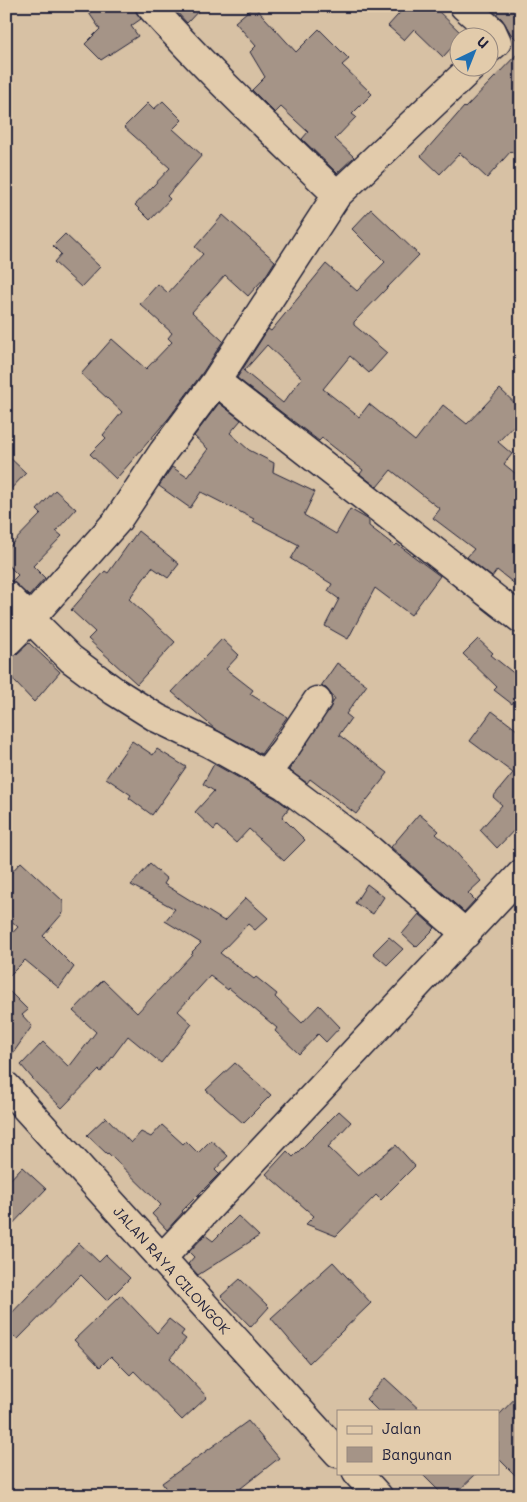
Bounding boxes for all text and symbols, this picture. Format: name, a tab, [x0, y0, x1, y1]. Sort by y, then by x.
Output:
north arrow	[450, 28, 500, 78]
text: U	[473, 32, 493, 52]
street label: JALAN RAYA CILONGOK	[109, 1202, 235, 1338]
legend	[337, 1410, 500, 1474]
text: Jalan	[382, 1418, 421, 1438]
text: Bangunan	[382, 1444, 452, 1464]

